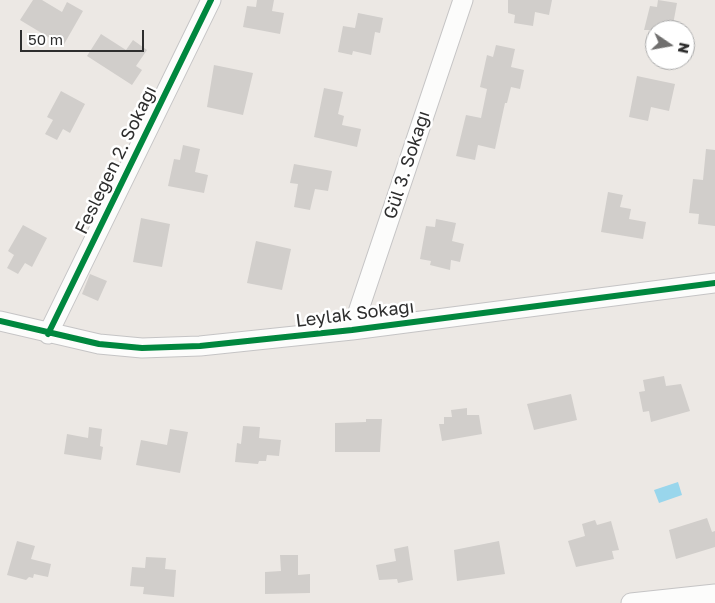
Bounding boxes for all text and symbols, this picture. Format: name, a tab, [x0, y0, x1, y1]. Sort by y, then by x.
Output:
scale bar	[22, 20, 146, 52]
north arrow	[645, 20, 695, 70]
text: 50 m	[28, 30, 63, 48]
text: N	[675, 41, 694, 55]
street label: Fesleğen 2. Sokağı	[71, 82, 161, 238]
street label: Gül 3. Sokağı	[379, 108, 435, 222]
street label: Leylak Sokağı	[295, 296, 415, 332]

